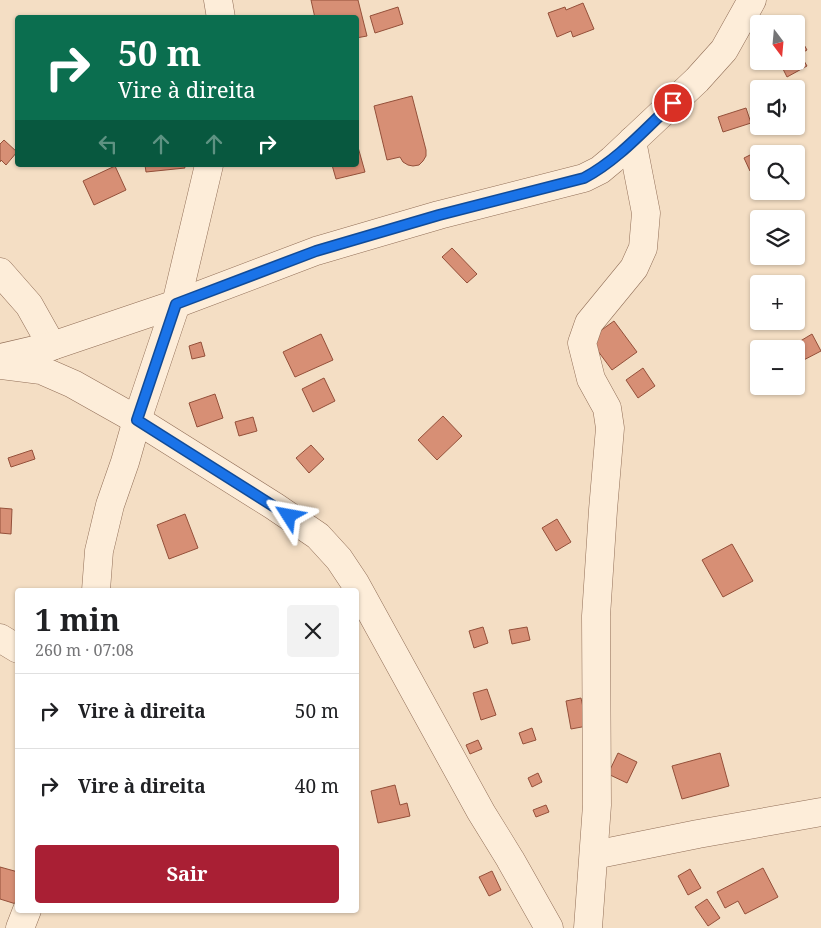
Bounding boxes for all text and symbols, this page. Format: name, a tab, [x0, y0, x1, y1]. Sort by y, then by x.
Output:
north arrow	[750, 15, 805, 70]
map controls	[750, 15, 805, 395]
text: 50 m	[118, 29, 201, 76]
icon: right	[35, 35, 100, 100]
text: Vire à direita	[118, 74, 256, 104]
button: sound	[750, 80, 805, 135]
pin	[652, 82, 694, 124]
icon: arrive	[659, 89, 687, 117]
icon: left	[94, 130, 122, 158]
icon: ahead	[147, 130, 175, 158]
icon: ahead	[200, 130, 228, 158]
icon: right	[253, 130, 281, 158]
button: search	[750, 145, 805, 200]
button: layers	[750, 210, 805, 265]
button: +	[750, 275, 805, 330]
button: −	[750, 340, 805, 395]
position arrow	[262, 489, 314, 541]
text: 1 min	[35, 599, 120, 640]
button: close	[287, 605, 339, 657]
text: 260 m · 07:08	[35, 639, 134, 661]
icon: right	[35, 697, 63, 725]
text: Vire à direita	[78, 698, 206, 724]
text: 50 m	[295, 698, 339, 724]
icon: right	[35, 772, 63, 800]
text: Vire à direita	[78, 773, 206, 799]
text: 40 m	[295, 773, 339, 799]
button: Sair	[35, 845, 339, 903]

